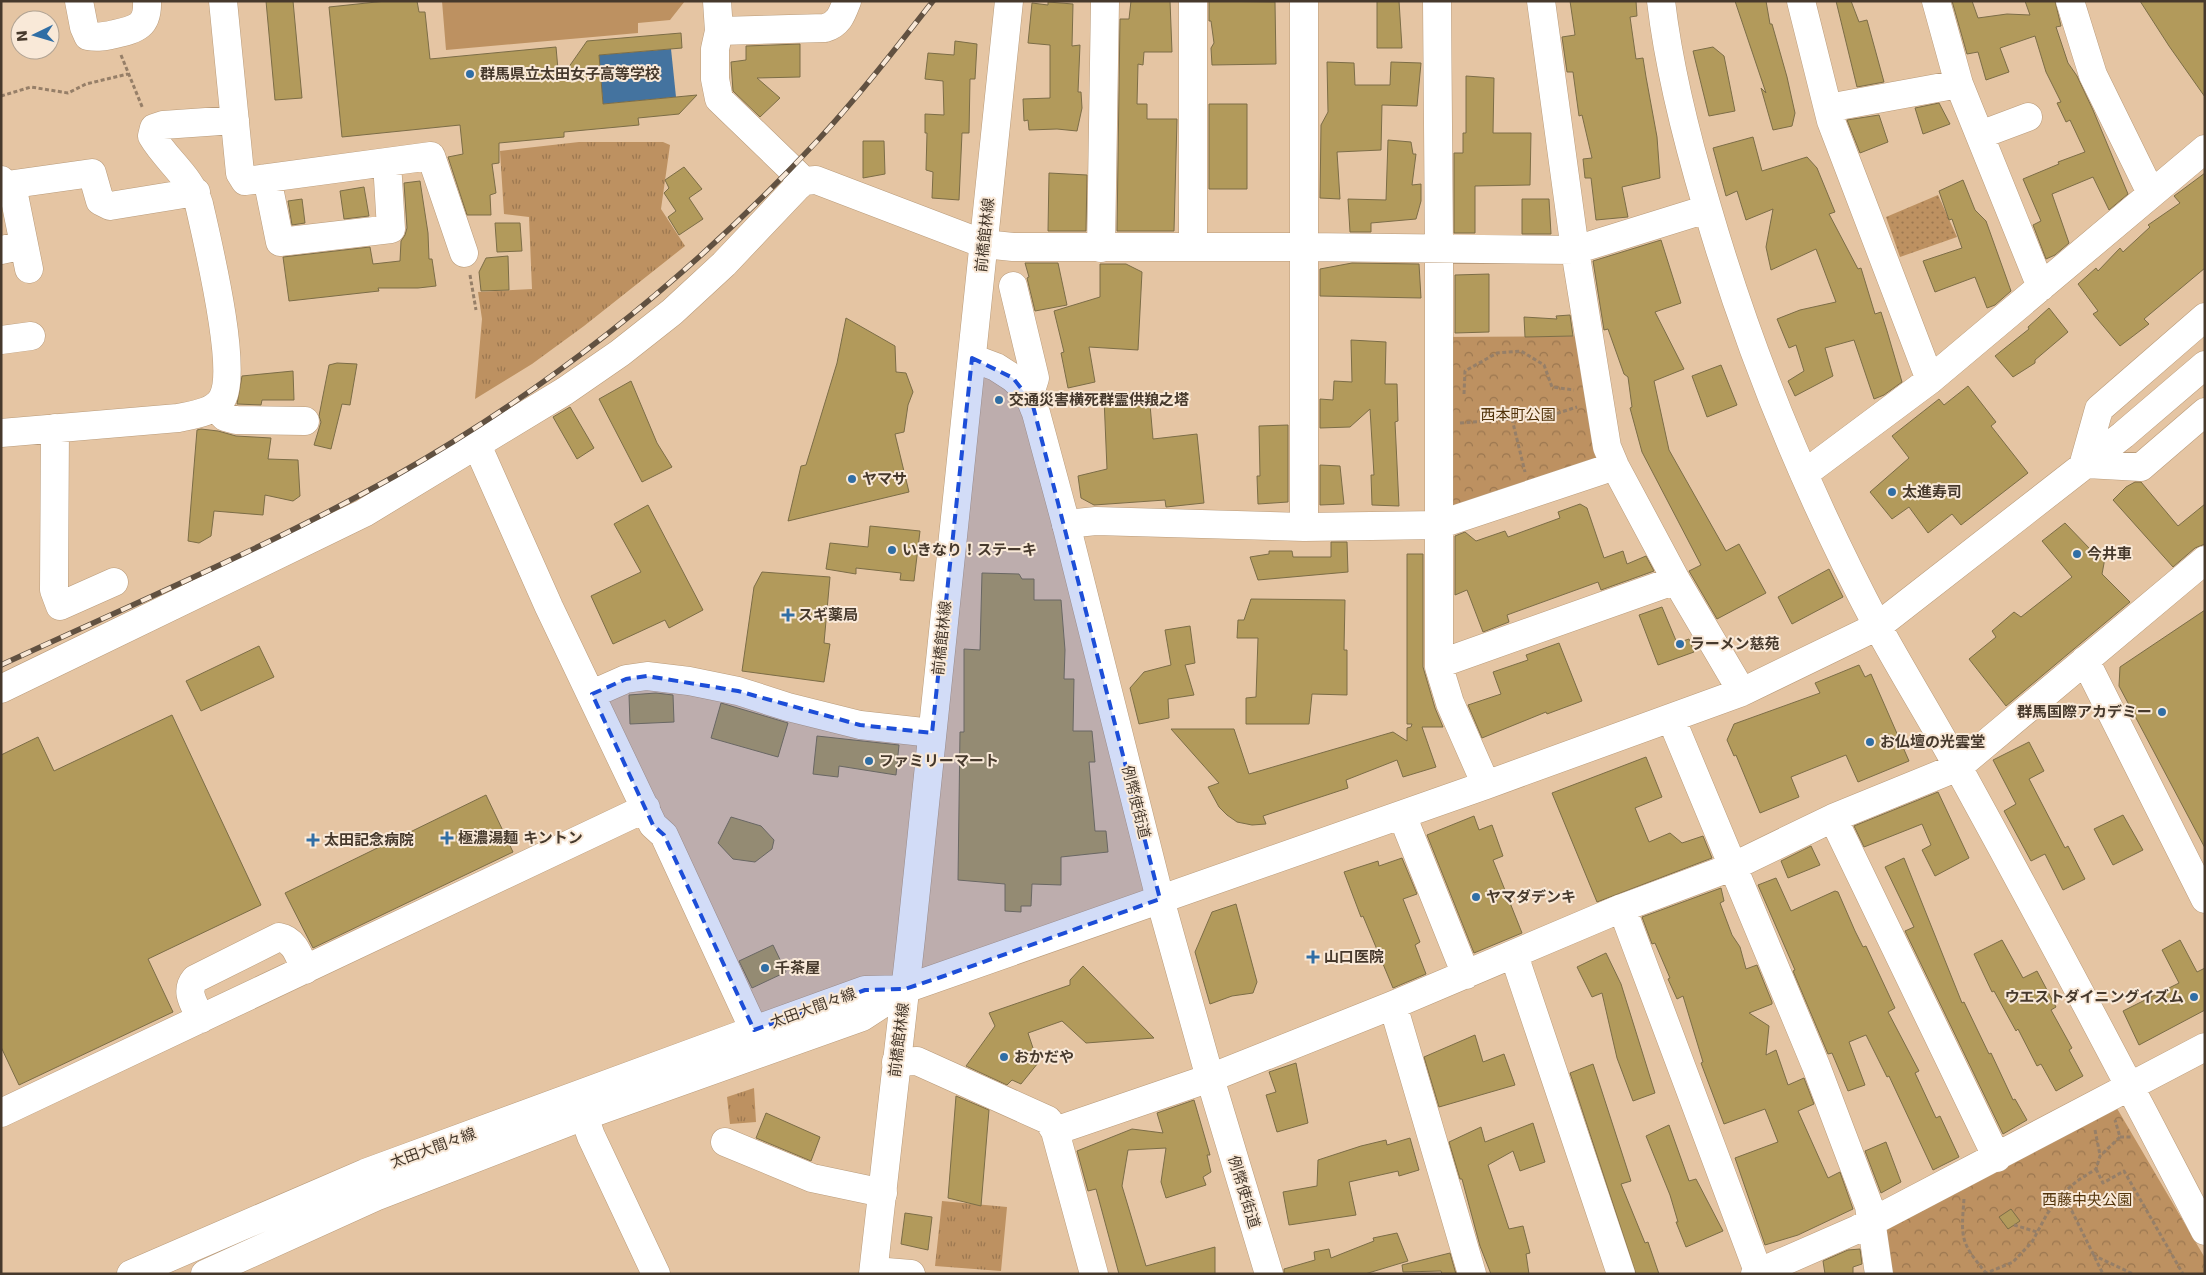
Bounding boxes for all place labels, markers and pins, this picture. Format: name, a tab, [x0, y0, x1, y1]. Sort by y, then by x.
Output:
place label: 群馬県立太田女子高等学校	[480, 65, 660, 83]
marker: 群馬県立太田女子高等学校	[464, 68, 476, 80]
place label: 交通災害横死群霊供羪之塔	[1009, 391, 1189, 409]
marker: 交通災害横死群霊供羪之塔	[993, 394, 1005, 406]
place label: ヤマサ	[862, 470, 907, 488]
marker: ヤマサ	[846, 473, 858, 485]
place label: 太進寿司	[1902, 483, 1962, 501]
marker: 太進寿司	[1886, 486, 1898, 498]
place label: いきなり！ステーキ	[902, 541, 1037, 559]
marker: いきなり！ステーキ	[886, 544, 898, 556]
place label: 今井車	[2087, 545, 2132, 563]
marker: 今井車	[2071, 548, 2083, 560]
place label: スギ薬局	[798, 606, 858, 624]
marker: スギ薬局	[782, 609, 794, 621]
place label: ラーメン慈苑	[1690, 635, 1779, 653]
marker: ラーメン慈苑	[1674, 638, 1686, 650]
place label: 群馬国際アカデミー	[2017, 703, 2152, 721]
marker: 群馬国際アカデミー	[2156, 706, 2168, 718]
place label: お仏壇の光雲堂	[1880, 733, 1985, 751]
marker: お仏壇の光雲堂	[1864, 736, 1876, 748]
place label: ファミリーマート	[879, 752, 999, 770]
marker: ファミリーマート	[863, 755, 875, 767]
place label: 極濃湯麺 キントン	[458, 829, 583, 847]
place label: 太田記念病院	[324, 831, 414, 849]
marker: 極濃湯麺 キントン	[440, 831, 454, 845]
marker: 太田記念病院	[306, 833, 320, 847]
place label: ヤマダデンキ	[1486, 888, 1576, 906]
marker: ヤマダデンキ	[1470, 891, 1482, 903]
place label: 山口医院	[1324, 948, 1384, 966]
marker: 山口医院	[1306, 950, 1320, 964]
place label: 千茶屋	[775, 959, 820, 977]
marker: 千茶屋	[759, 962, 771, 974]
place label: ウエストダイニングイズム	[2004, 988, 2184, 1006]
marker: ウエストダイニングイズム	[2188, 991, 2200, 1003]
place label: おかだや	[1014, 1048, 1074, 1066]
marker: おかだや	[998, 1051, 1010, 1063]

